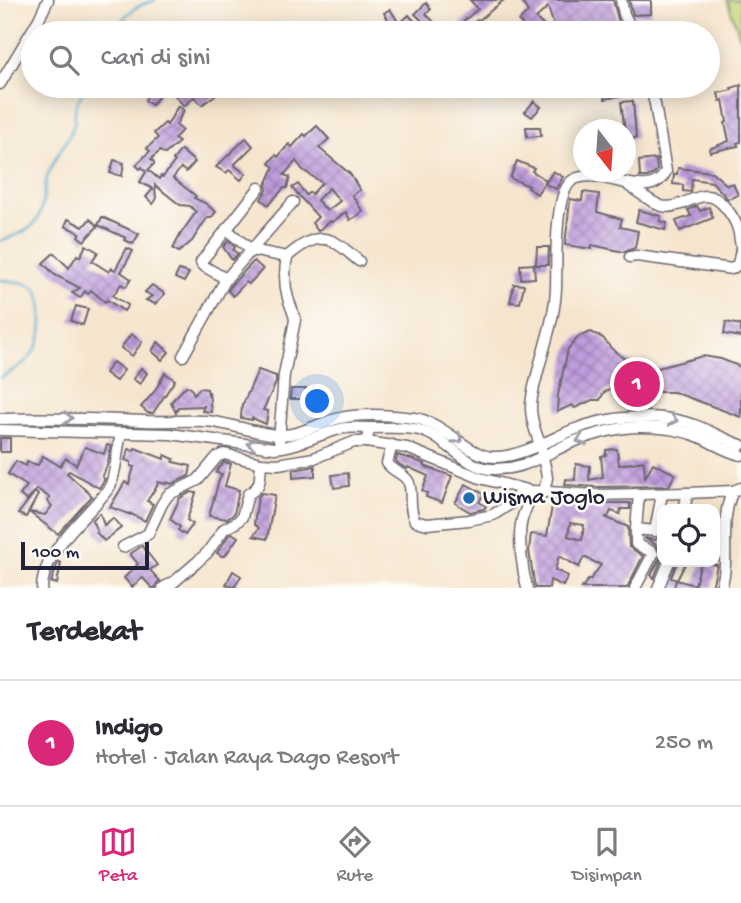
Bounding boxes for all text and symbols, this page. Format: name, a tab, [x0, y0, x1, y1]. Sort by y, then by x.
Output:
search box	[21, 21, 720, 98]
icon: search	[45, 41, 83, 79]
text: Cari di sini	[101, 44, 211, 75]
north arrow	[573, 119, 636, 182]
pin: 1	[614, 358, 660, 410]
your location	[300, 384, 334, 418]
one-way arrow	[63, 411, 74, 426]
one-way arrow	[667, 411, 679, 426]
one-way arrow	[450, 431, 463, 443]
one-way arrow	[576, 432, 588, 446]
one-way arrow	[247, 437, 258, 452]
place label: Wisma Joglo	[483, 485, 605, 512]
marker: Wisma Joglo	[461, 490, 477, 506]
map controls	[657, 504, 720, 567]
button: locate	[657, 504, 720, 567]
scale bar	[21, 539, 149, 571]
text: 100 m	[32, 542, 79, 565]
text: Terdekat	[28, 616, 141, 651]
text: Indigo	[95, 714, 163, 745]
text: 1	[46, 730, 56, 757]
text: 250 m	[655, 730, 713, 757]
text: Hotel · Jalan Raya Dago Resort	[95, 745, 398, 772]
tab: Peta	[99, 823, 138, 888]
tab: Rute	[336, 823, 374, 888]
tab: Disimpan	[572, 823, 642, 888]

